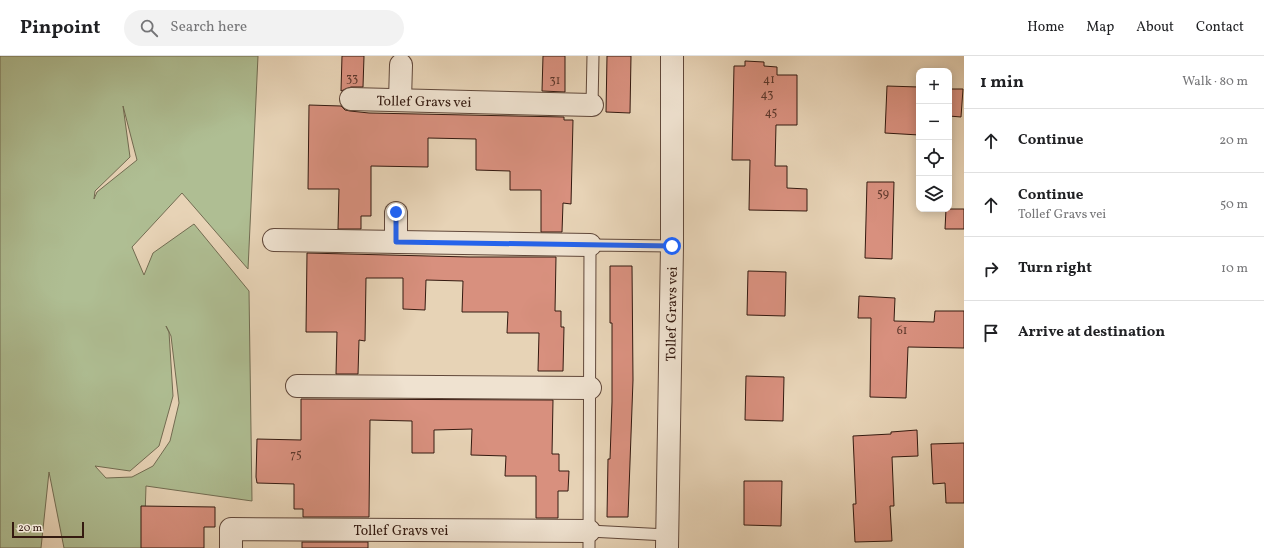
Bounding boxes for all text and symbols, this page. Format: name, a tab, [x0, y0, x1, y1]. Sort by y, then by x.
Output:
search box	[124, 10, 404, 46]
text: Pinpoint	[20, 15, 100, 41]
icon: search	[138, 17, 160, 39]
text: Search here	[170, 17, 247, 38]
text: Home	[1027, 18, 1064, 37]
text: Map	[1086, 18, 1114, 37]
text: About	[1136, 18, 1174, 37]
text: Contact	[1196, 18, 1244, 37]
map controls	[916, 68, 952, 212]
button: +	[916, 68, 952, 104]
house number: 33	[346, 71, 358, 87]
text: 1 min	[980, 71, 1024, 94]
house number: 41	[763, 72, 775, 88]
house number: 31	[550, 73, 560, 89]
text: Walk · 80 m	[1182, 73, 1248, 91]
house number: 43	[761, 87, 773, 103]
street label: Tollef Gravs vei	[376, 92, 472, 113]
button: −	[916, 104, 952, 140]
house number: 45	[765, 105, 778, 121]
icon: ahead	[980, 130, 1002, 152]
text: Continue	[1018, 130, 1083, 151]
text: 20 m	[1219, 132, 1248, 150]
button: locate	[916, 140, 952, 176]
button: layers	[916, 176, 952, 212]
text: Continue	[1018, 185, 1083, 206]
house number: 59	[877, 186, 889, 202]
icon: ahead	[980, 194, 1002, 216]
text: 50 m	[1220, 196, 1248, 214]
route end	[387, 203, 405, 221]
text: Tollef Gravs vei	[1018, 206, 1106, 224]
route start	[663, 237, 681, 255]
icon: right	[980, 258, 1002, 280]
text: Turn right	[1018, 258, 1092, 279]
text: 10 m	[1221, 260, 1248, 278]
street label: Tollef Gravs vei	[662, 266, 683, 362]
icon: arrive	[980, 322, 1002, 344]
text: Arrive at destination	[1018, 322, 1165, 343]
house number: 61	[897, 323, 907, 339]
house number: 75	[290, 447, 302, 463]
scale bar	[12, 520, 84, 539]
text: 20 m	[18, 521, 42, 536]
street label: Tollef Gravs vei	[353, 522, 449, 541]

